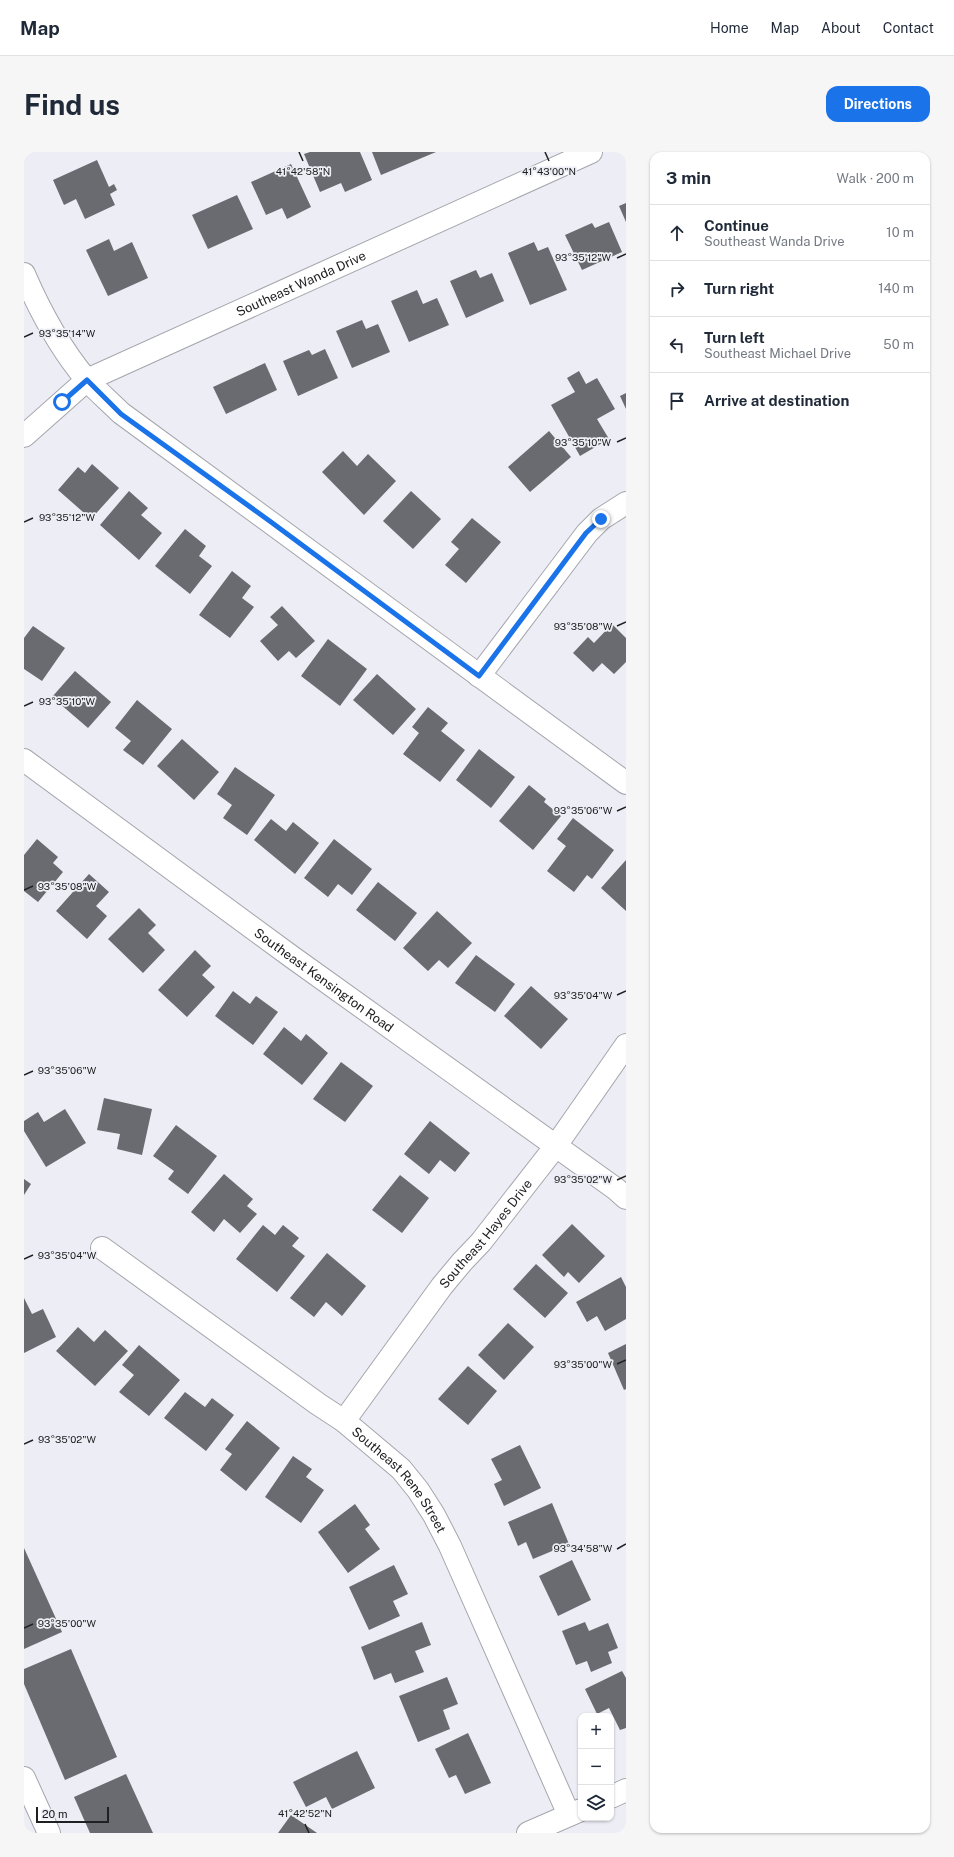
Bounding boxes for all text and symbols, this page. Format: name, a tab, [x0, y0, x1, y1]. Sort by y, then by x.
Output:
text: Map	[20, 17, 60, 39]
text: Home	[710, 20, 749, 36]
text: Map	[771, 20, 799, 36]
text: About	[821, 20, 861, 36]
text: Contact	[883, 20, 934, 36]
button: Directions	[826, 86, 930, 122]
text: Find us	[24, 88, 120, 121]
text: 41°42'58"N	[276, 165, 330, 177]
text: 41°43'00"N	[522, 165, 576, 177]
text: 3 min	[666, 168, 711, 188]
text: Walk · 200 m	[837, 171, 914, 186]
text: Continue	[704, 217, 769, 234]
icon: ahead	[666, 222, 688, 244]
text: 10 m	[886, 225, 914, 240]
text: Southeast Wanda Drive	[704, 234, 845, 249]
street label: Southeast Wanda Drive	[234, 248, 368, 320]
text: 93°35'12"W	[555, 251, 612, 263]
icon: right	[666, 278, 688, 300]
text: Turn right	[704, 280, 774, 297]
text: 140 m	[878, 281, 914, 296]
text: 93°35'14"W	[39, 327, 96, 339]
text: Turn left	[704, 329, 765, 346]
icon: left	[666, 334, 688, 356]
text: 50 m	[883, 337, 914, 352]
text: Southeast Michael Drive	[704, 346, 851, 361]
icon: arrive	[666, 390, 688, 412]
text: Arrive at destination	[704, 392, 849, 409]
route start	[53, 393, 71, 411]
text: 93°35'10"W	[555, 436, 612, 448]
route end	[592, 510, 610, 528]
text: 93°35'12"W	[39, 511, 96, 523]
text: 93°35'08"W	[554, 620, 613, 632]
text: 93°35'10"W	[39, 695, 96, 707]
text: 93°35'06"W	[554, 804, 613, 816]
text: 93°35'08"W	[38, 880, 97, 892]
street label: Southeast Kensington Road	[251, 925, 396, 1035]
text: 93°35'04"W	[554, 989, 613, 1001]
text: 93°35'06"W	[38, 1064, 97, 1076]
text: 93°35'02"W	[554, 1173, 613, 1185]
street label: Southeast Hayes Drive	[436, 1176, 535, 1291]
text: 93°35'04"W	[38, 1249, 97, 1261]
text: 93°35'00"W	[554, 1358, 613, 1370]
street label: Southeast Rene Street	[349, 1424, 449, 1535]
text: 93°35'02"W	[38, 1433, 97, 1445]
text: 93°34'58"W	[554, 1542, 613, 1554]
text: 93°35'00"W	[38, 1617, 97, 1629]
map controls	[578, 1713, 614, 1821]
button: +	[578, 1713, 614, 1749]
button: −	[578, 1749, 614, 1785]
button: layers	[578, 1785, 614, 1821]
scale bar	[36, 1805, 109, 1824]
text: 41°42'52"N	[278, 1807, 332, 1819]
text: 20 m	[42, 1808, 67, 1820]

